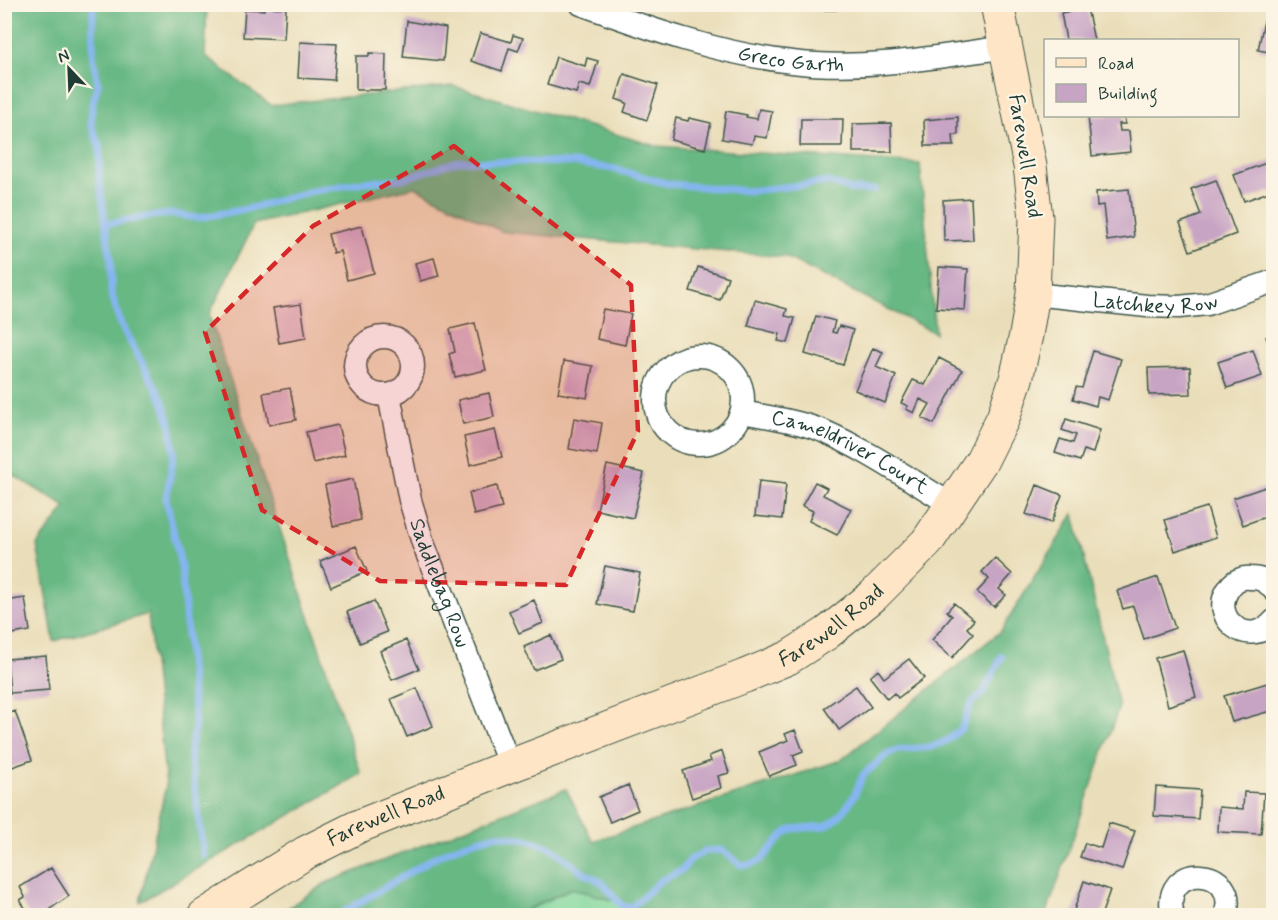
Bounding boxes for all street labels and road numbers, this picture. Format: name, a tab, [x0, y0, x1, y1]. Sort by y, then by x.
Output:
street label: Greco Garth	[735, 39, 844, 79]
street label: Farewell Road	[1001, 92, 1049, 220]
street label: Latchkey Row	[1091, 286, 1222, 321]
street label: Cameldriver Court	[769, 404, 934, 501]
street label: Saddlebag Row	[402, 515, 476, 652]
street label: Farewell Road	[775, 578, 891, 674]
street label: Farewell Road	[322, 779, 449, 854]

